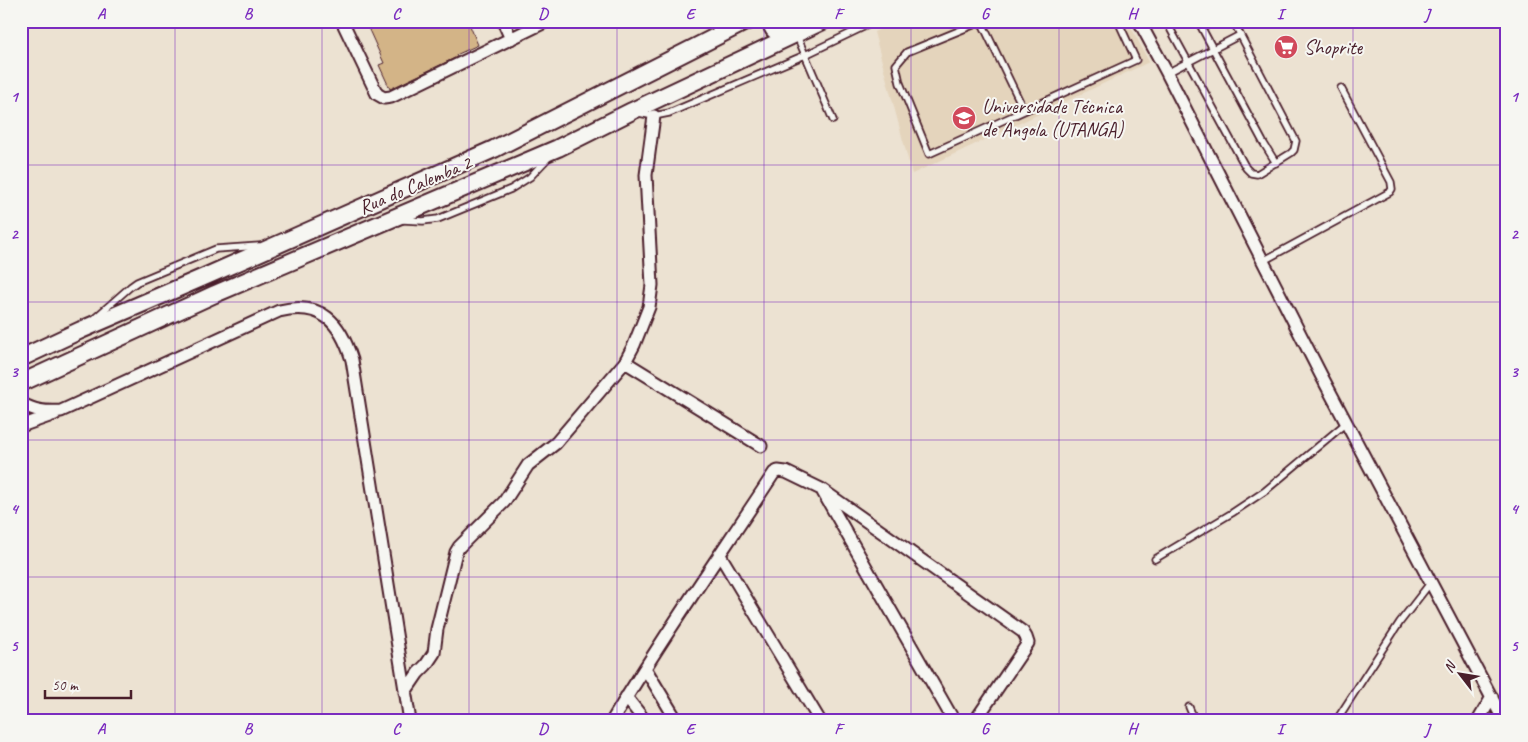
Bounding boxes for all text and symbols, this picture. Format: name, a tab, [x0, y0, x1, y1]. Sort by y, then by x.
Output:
text: A	[97, 4, 107, 24]
text: B	[244, 4, 254, 24]
text: C	[392, 4, 402, 24]
text: D	[538, 4, 549, 24]
text: E	[686, 4, 697, 24]
text: F	[834, 4, 845, 24]
text: G	[981, 4, 991, 24]
text: H	[1127, 4, 1139, 24]
text: I	[1277, 4, 1287, 24]
text: J	[1423, 4, 1432, 24]
supermarket icon: Shoprite	[1273, 34, 1299, 60]
place label: Shoprite	[1304, 35, 1364, 60]
text: 1	[10, 87, 19, 107]
text: 1	[1510, 87, 1519, 107]
place label: Universidade Técnica de Angola (UTANGA)	[982, 94, 1125, 142]
school or university icon: Universidade Técnica de Angola (UTANGA)	[951, 105, 977, 131]
street label: Rua do Calemba 2	[355, 149, 477, 220]
text: 2	[10, 224, 19, 244]
text: 2	[1510, 224, 1519, 244]
text: 3	[10, 362, 19, 382]
text: 3	[1510, 362, 1519, 382]
text: 4	[10, 499, 19, 519]
text: 4	[1510, 499, 1519, 519]
text: 5	[11, 636, 20, 656]
text: 5	[1511, 636, 1520, 656]
north arrow	[1436, 650, 1486, 700]
text: N	[1440, 657, 1460, 676]
scale bar	[45, 667, 131, 699]
text: 50 m	[52, 676, 79, 695]
text: A	[97, 719, 107, 739]
text: B	[244, 719, 254, 739]
text: C	[392, 719, 402, 739]
text: D	[538, 719, 549, 739]
text: E	[686, 719, 697, 739]
text: F	[834, 719, 845, 739]
text: G	[981, 719, 991, 739]
text: H	[1127, 719, 1139, 739]
text: I	[1277, 719, 1287, 739]
text: J	[1423, 719, 1432, 739]

